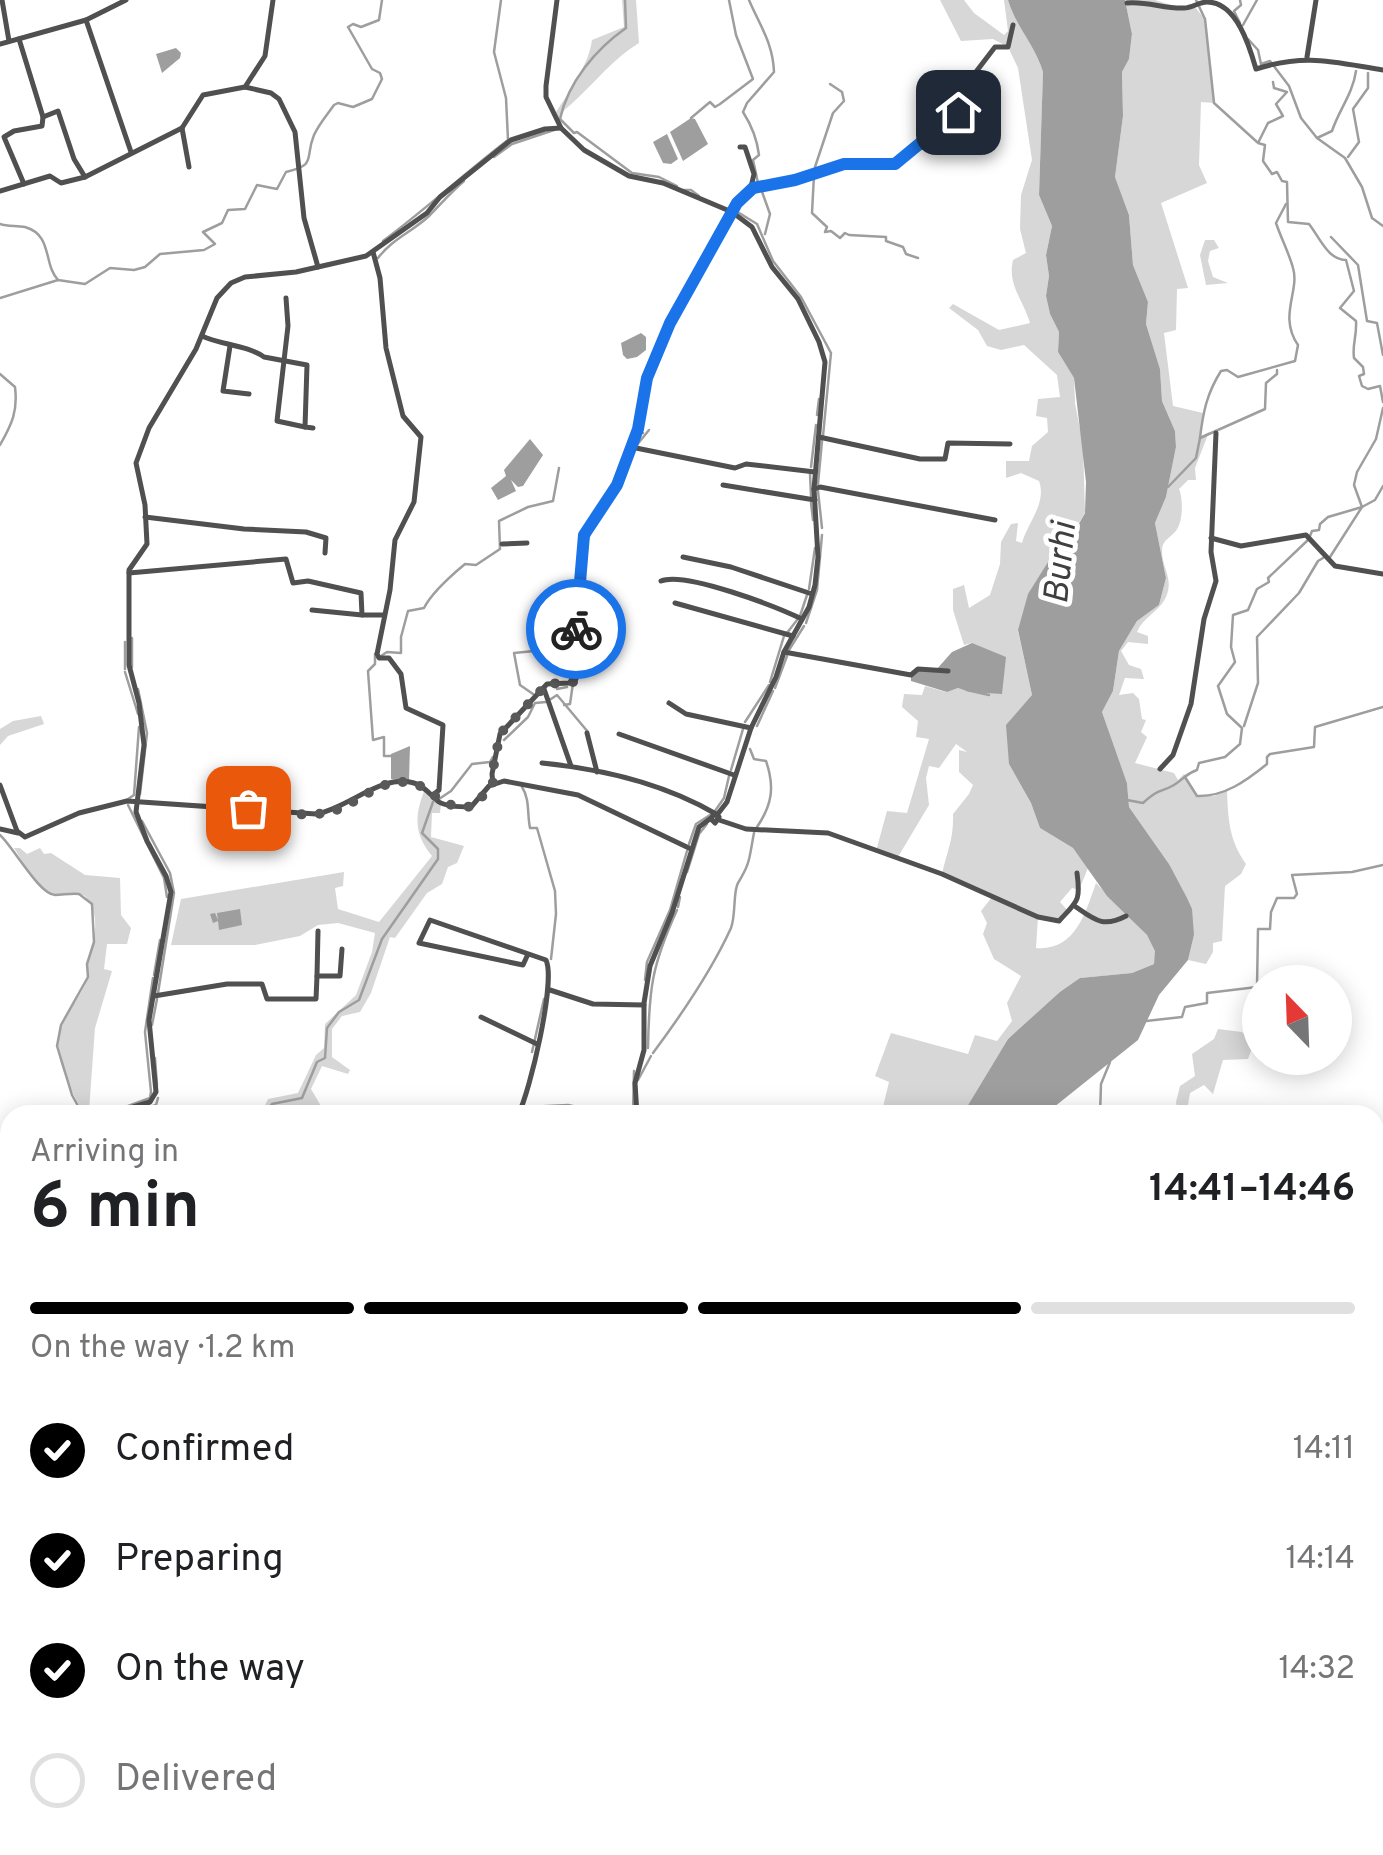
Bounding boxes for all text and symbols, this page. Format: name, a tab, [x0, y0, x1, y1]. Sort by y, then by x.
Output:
pin	[916, 70, 1001, 155]
icon: home	[931, 85, 986, 140]
water label: Burhi	[1036, 518, 1088, 606]
courier	[526, 579, 626, 679]
icon: bike	[549, 602, 604, 657]
pin	[206, 766, 291, 851]
icon: bag	[221, 781, 276, 836]
north arrow	[1242, 965, 1352, 1075]
map controls	[1242, 965, 1352, 1075]
text: Arriving in	[30, 1133, 179, 1173]
text: 14:41–14:46	[1149, 1166, 1355, 1215]
text: 6 min	[30, 1169, 200, 1251]
text: On the way · 1.2 km	[30, 1329, 295, 1369]
icon: check	[30, 1423, 85, 1478]
text: Confirmed	[115, 1426, 294, 1475]
text: 14:11	[1293, 1430, 1355, 1470]
icon: check	[30, 1533, 85, 1588]
text: Preparing	[115, 1536, 284, 1585]
text: 14:14	[1285, 1540, 1355, 1580]
icon: check	[30, 1643, 85, 1698]
text: On the way	[115, 1646, 305, 1695]
text: 14:32	[1278, 1650, 1355, 1690]
text: Delivered	[115, 1756, 277, 1805]

